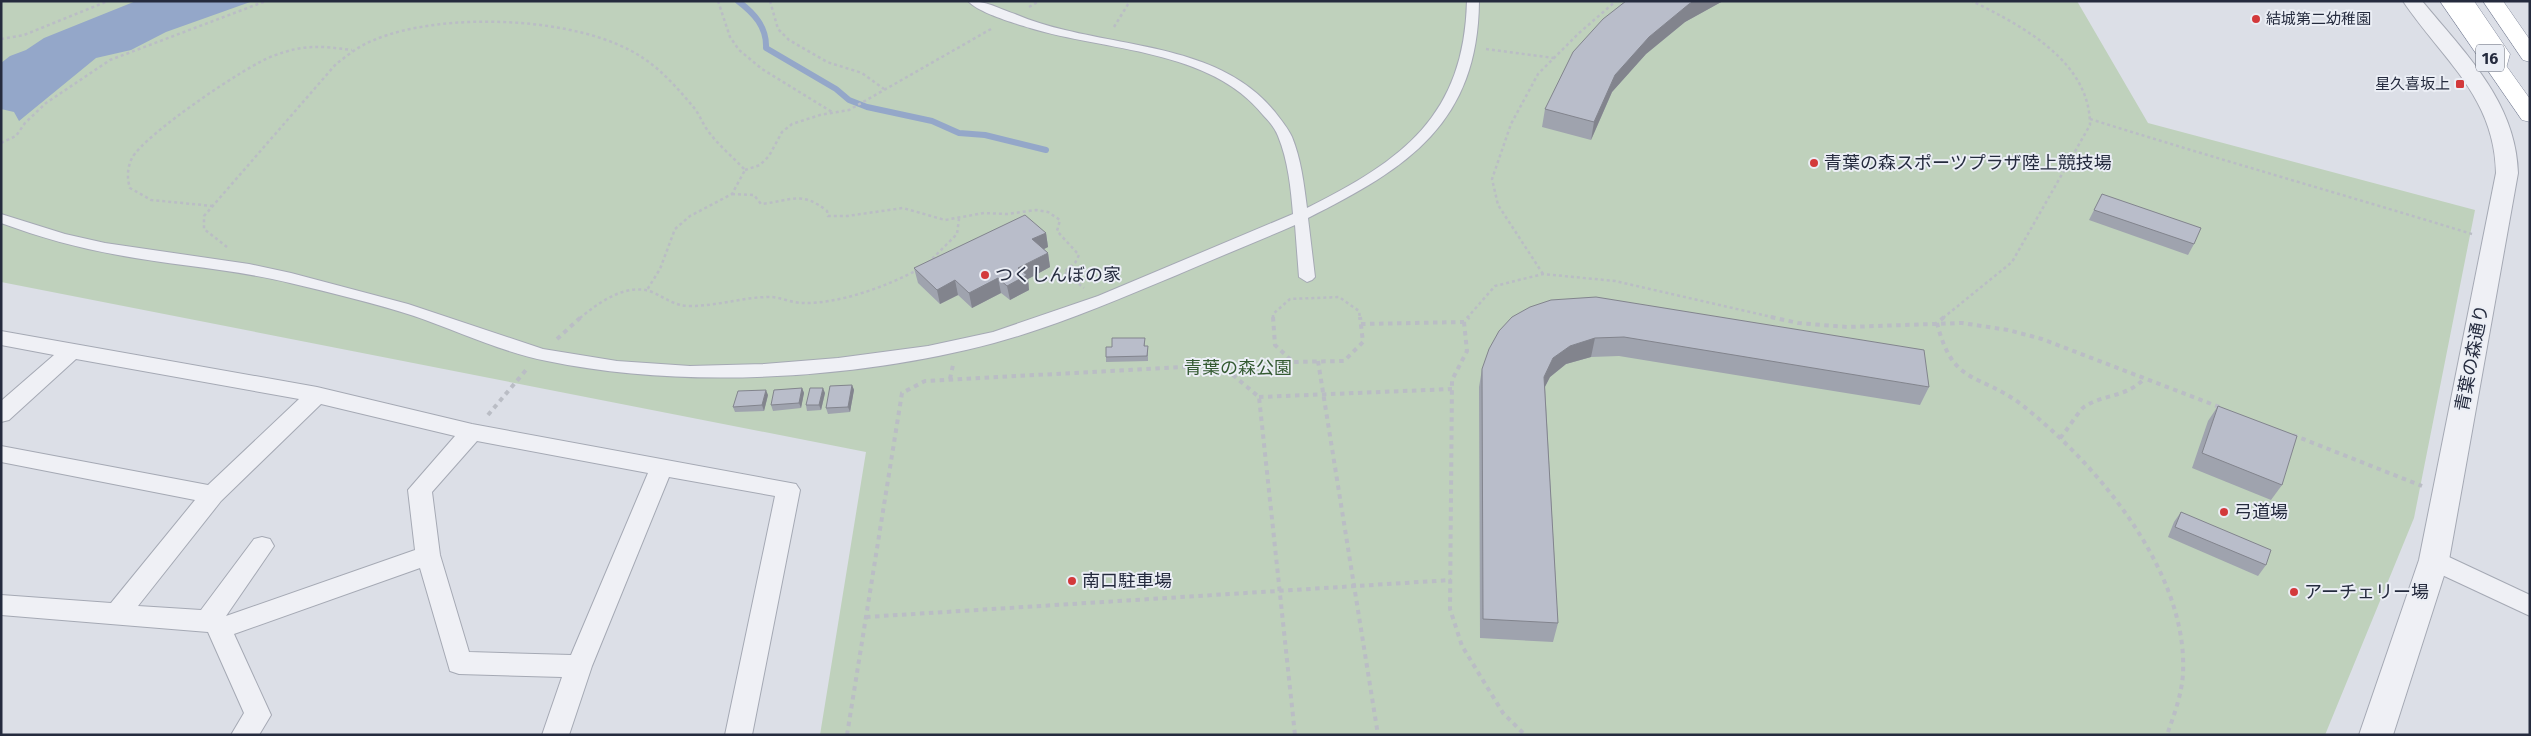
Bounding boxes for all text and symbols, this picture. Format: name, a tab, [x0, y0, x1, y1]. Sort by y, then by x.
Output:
place label: 結城第二幼稚園	[2266, 10, 2371, 28]
marker: 結城第二幼稚園	[2250, 13, 2262, 25]
road number: 16	[2476, 44, 2504, 72]
place label: 星久喜坂上	[2375, 75, 2450, 93]
marker: 星久喜坂上	[2454, 78, 2466, 90]
place label: 青葉の森スポーツプラザ陸上競技場	[1824, 152, 2112, 174]
marker: 青葉の森スポーツプラザ陸上競技場	[1808, 157, 1820, 169]
place label: つくしんぼの家	[995, 264, 1121, 286]
marker: つくしんぼの家	[979, 269, 991, 281]
street label: 青葉の森通り	[2451, 303, 2493, 413]
park label: 青葉の森公園	[1184, 357, 1292, 379]
place label: 弓道場	[2234, 501, 2288, 523]
marker: 弓道場	[2218, 506, 2230, 518]
place label: 南口駐車場	[1082, 570, 1172, 592]
marker: 南口駐車場	[1066, 575, 1078, 587]
place label: アーチェリー場	[2304, 581, 2429, 603]
marker: アーチェリー場	[2288, 586, 2300, 598]

